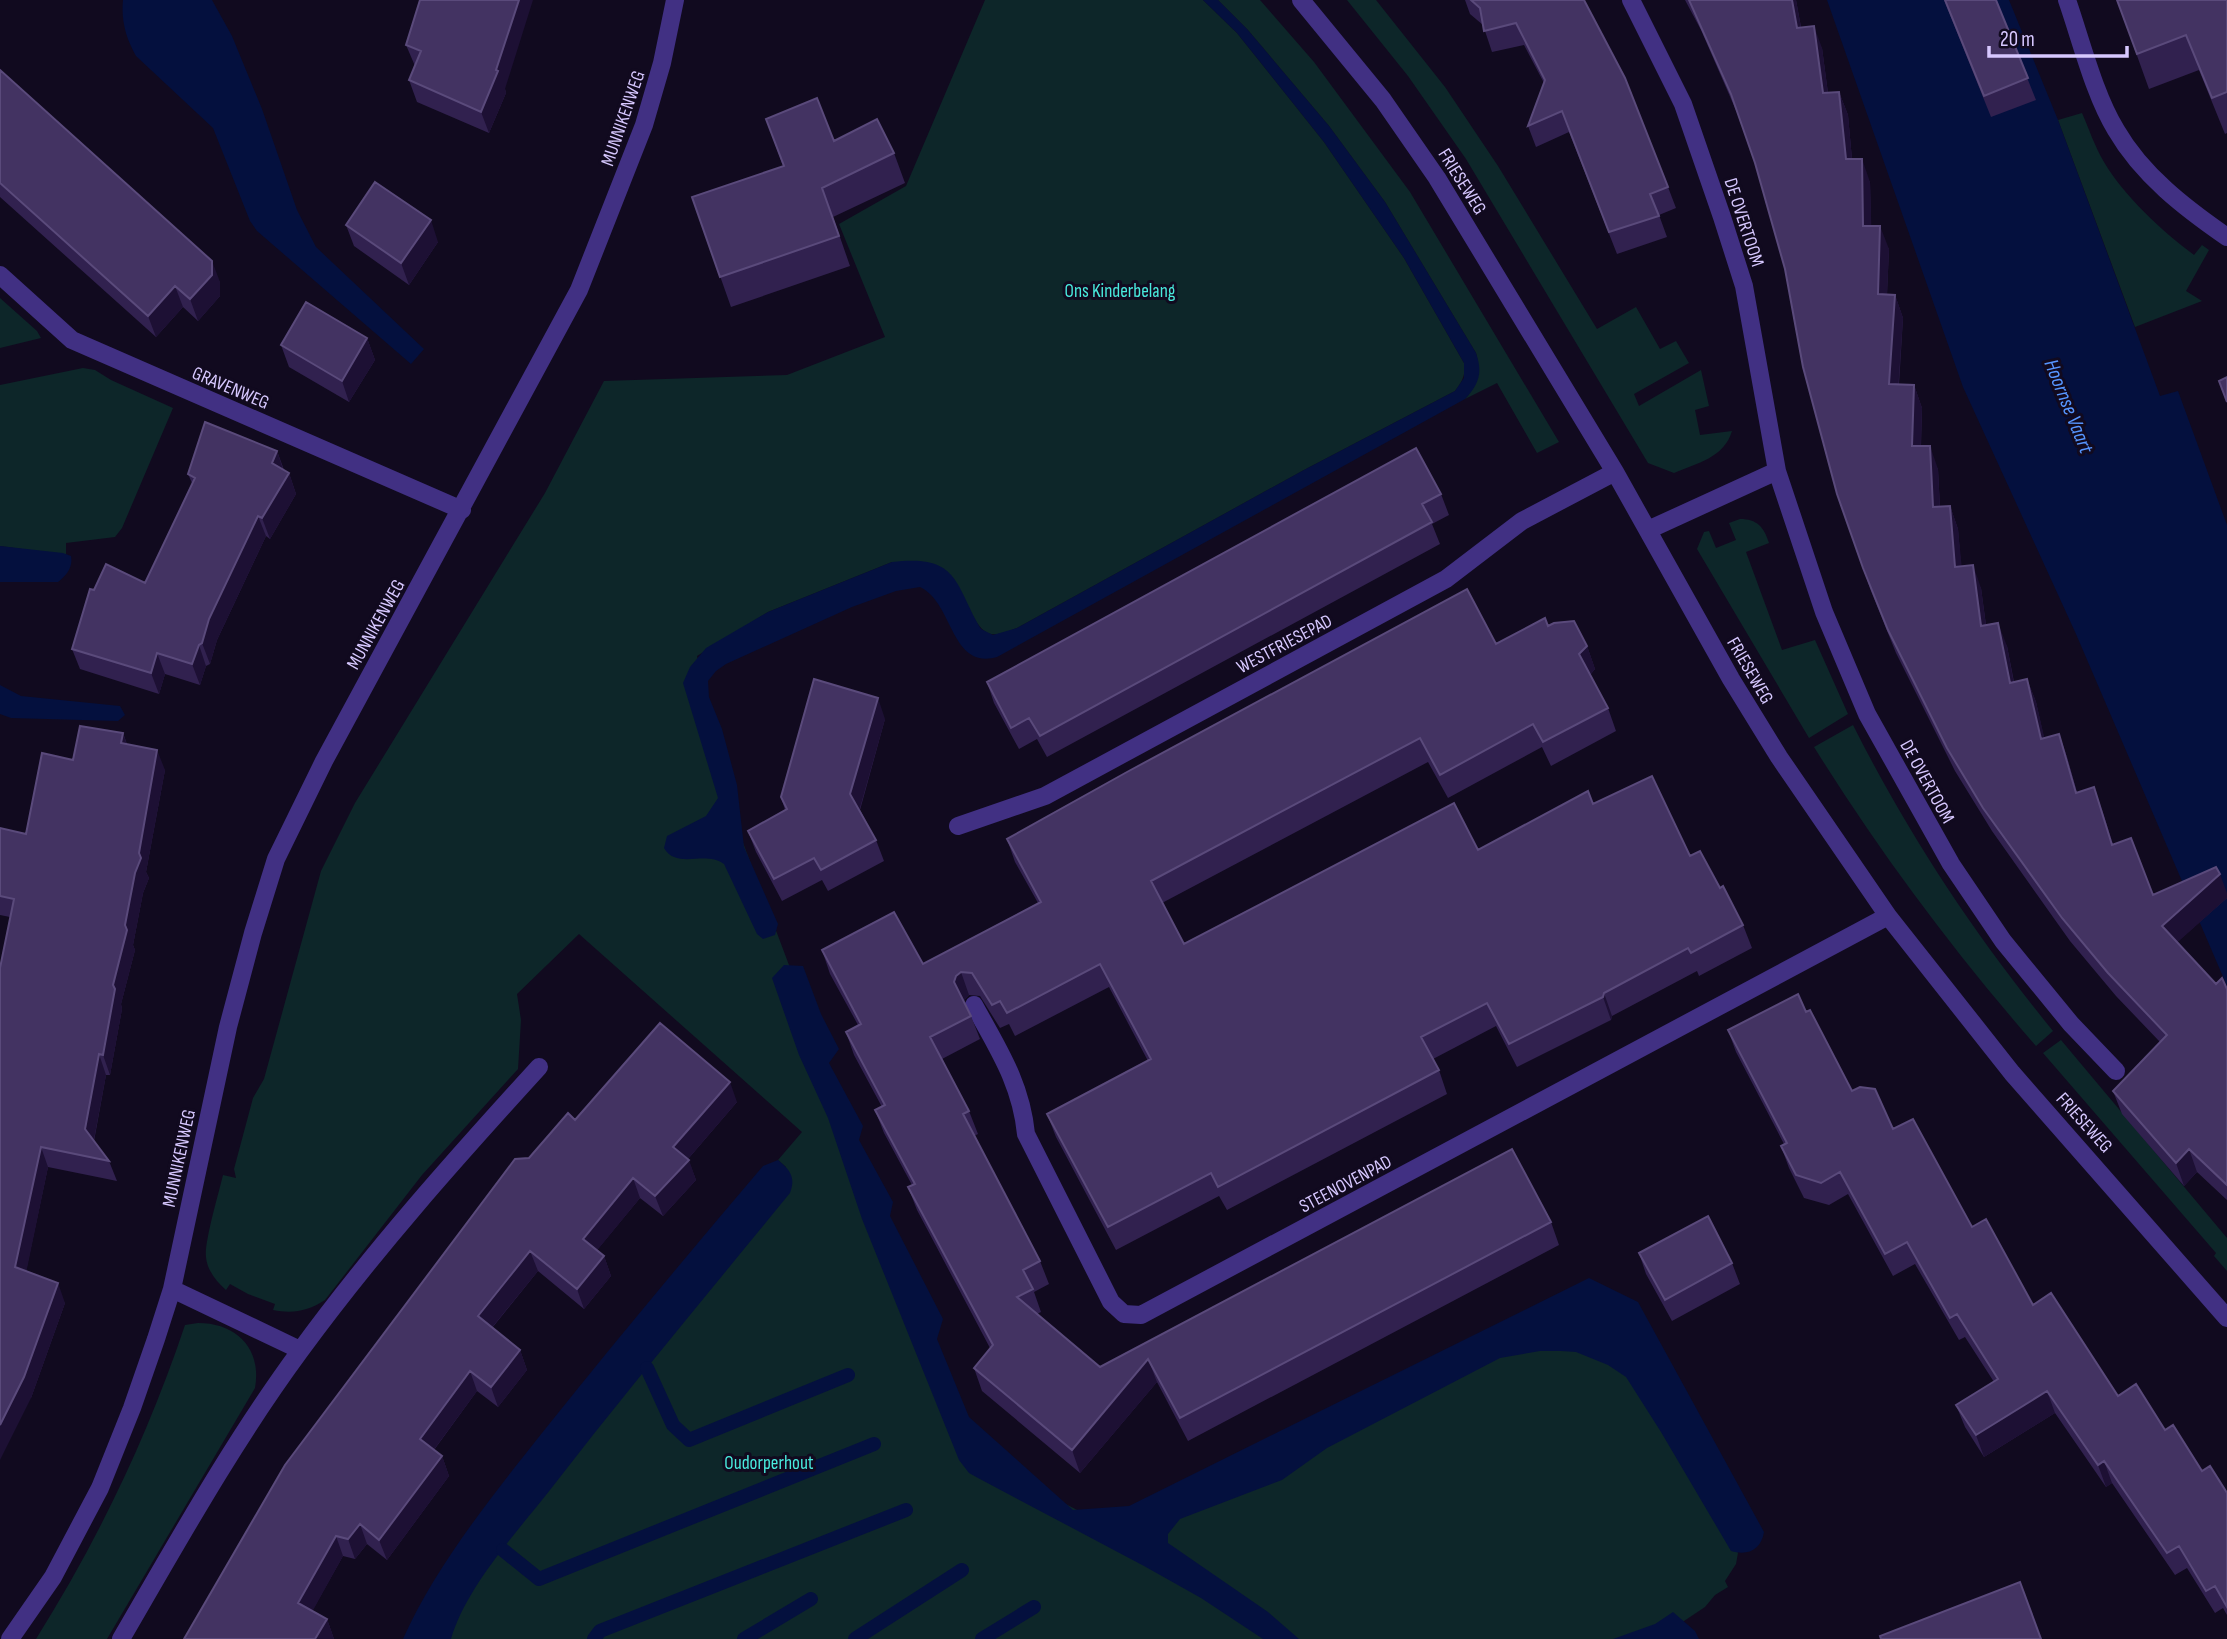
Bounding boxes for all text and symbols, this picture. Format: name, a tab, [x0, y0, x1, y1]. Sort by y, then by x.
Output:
scale bar	[1989, 14, 2127, 58]
text: 20 m	[2000, 27, 2035, 52]
street label: MUNNIKENWEG	[596, 68, 650, 169]
street label: FRIESEWEG	[1433, 145, 1491, 219]
street label: DE OVERTOOM	[1718, 175, 1769, 270]
park label: Ons Kinderbelang	[1065, 280, 1176, 303]
water label: Hoornse Vaart	[2038, 356, 2099, 457]
street label: GRAVENWEG	[189, 362, 272, 415]
street label: MUNNIKENWEG	[342, 576, 410, 674]
street label: WESTFRIESEPAD	[1233, 610, 1336, 679]
street label: FRIESEWEG	[1721, 633, 1778, 708]
street label: DE OVERTOOM	[1894, 736, 1959, 827]
street label: FRIESEWEG	[2051, 1088, 2117, 1158]
street label: MUNNIKENWEG	[158, 1107, 201, 1209]
street label: STEENOVENPAD	[1296, 1150, 1396, 1218]
park label: Oudorperhout	[724, 1452, 814, 1475]

